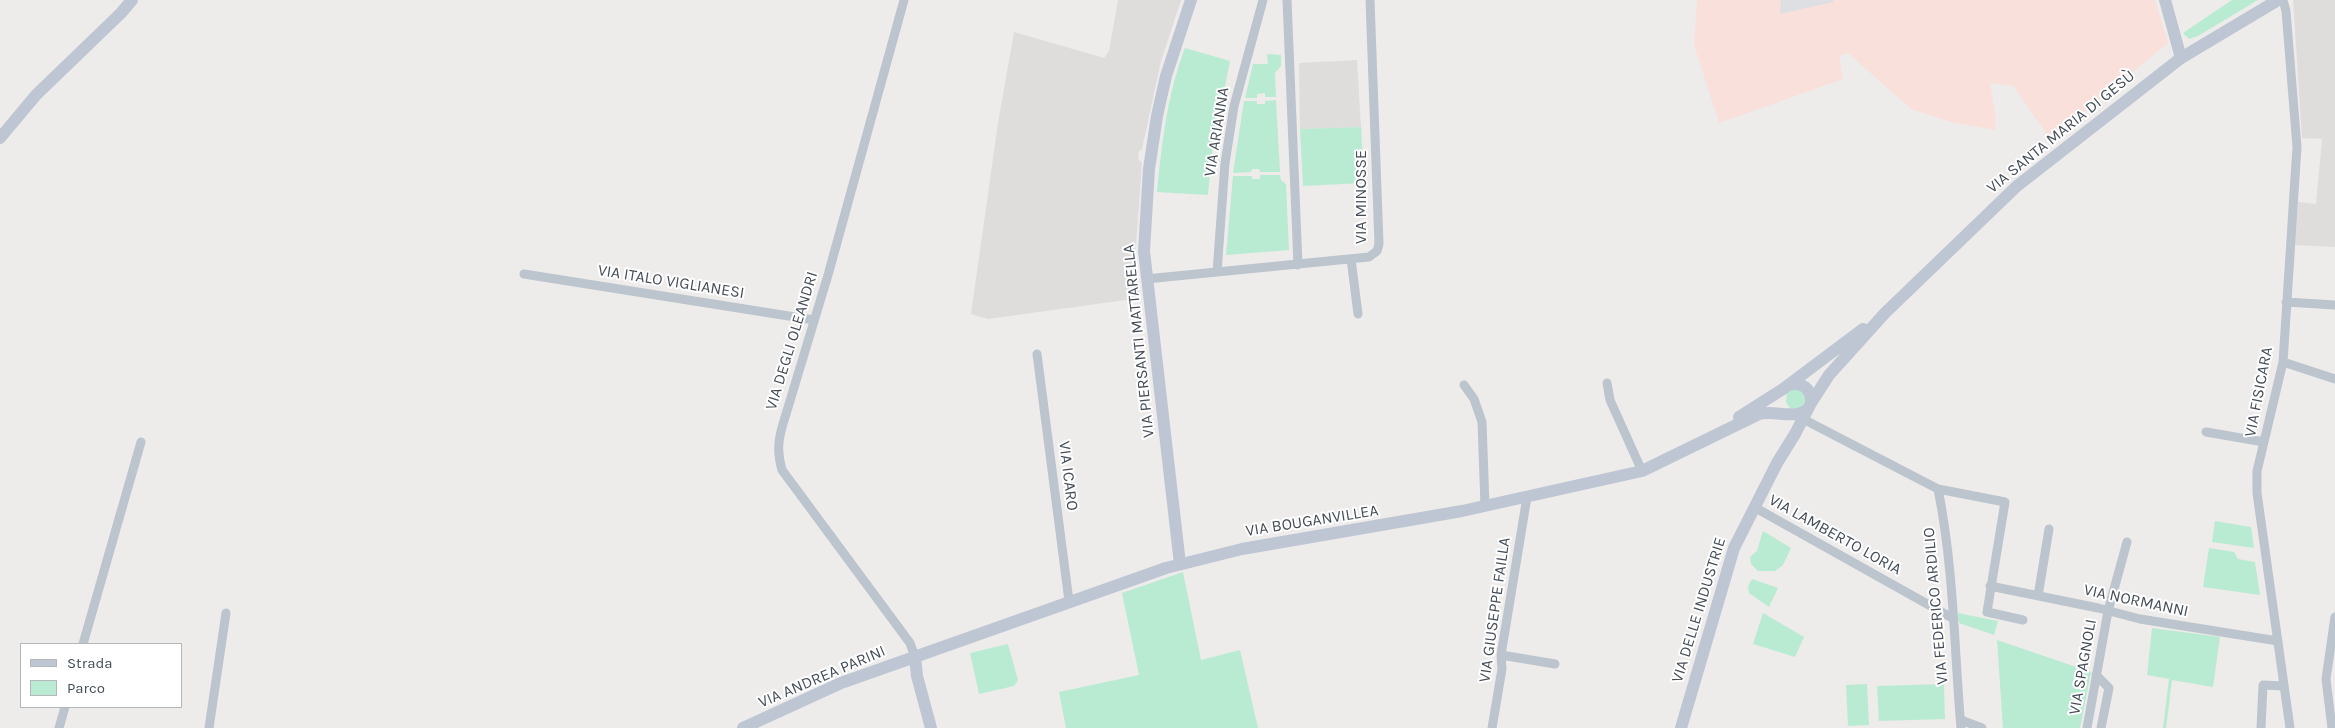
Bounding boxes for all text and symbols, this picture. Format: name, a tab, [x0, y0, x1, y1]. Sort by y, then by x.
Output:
street label: VIA SANTA MARIA DI GESÙ	[1983, 66, 2139, 198]
street label: VIA ARIANNA	[1200, 86, 1234, 178]
street label: VIA MINOSSE	[1351, 150, 1371, 244]
street label: VIA PIERSANTI MATTARELLA	[1119, 243, 1159, 439]
street label: VIA ITALO VIGLIANESI	[596, 261, 746, 303]
street label: VIA DEGLI OLEANDRI	[762, 269, 822, 413]
street label: VIA FISICARA	[2241, 345, 2277, 439]
street label: VIA ICARO	[1054, 440, 1082, 512]
street label: VIA LAMBERTO LORIA	[1765, 491, 1905, 579]
street label: VIA BOUGANVILLEA	[1244, 501, 1380, 541]
street label: VIA FEDERICO ARDILIO	[1920, 526, 1952, 686]
street label: VIA DELLE INDUSTRIE	[1668, 535, 1730, 685]
street label: VIA GIUSEPPE FAILLA	[1475, 536, 1515, 684]
street label: VIA NORMANNI	[2082, 581, 2190, 621]
street label: VIA SPAGNOLI	[2065, 618, 2101, 716]
street label: VIA ANDREA PARINI	[756, 642, 888, 712]
legend	[20, 643, 182, 708]
text: Strada	[67, 654, 113, 672]
text: Parco	[67, 679, 105, 697]

